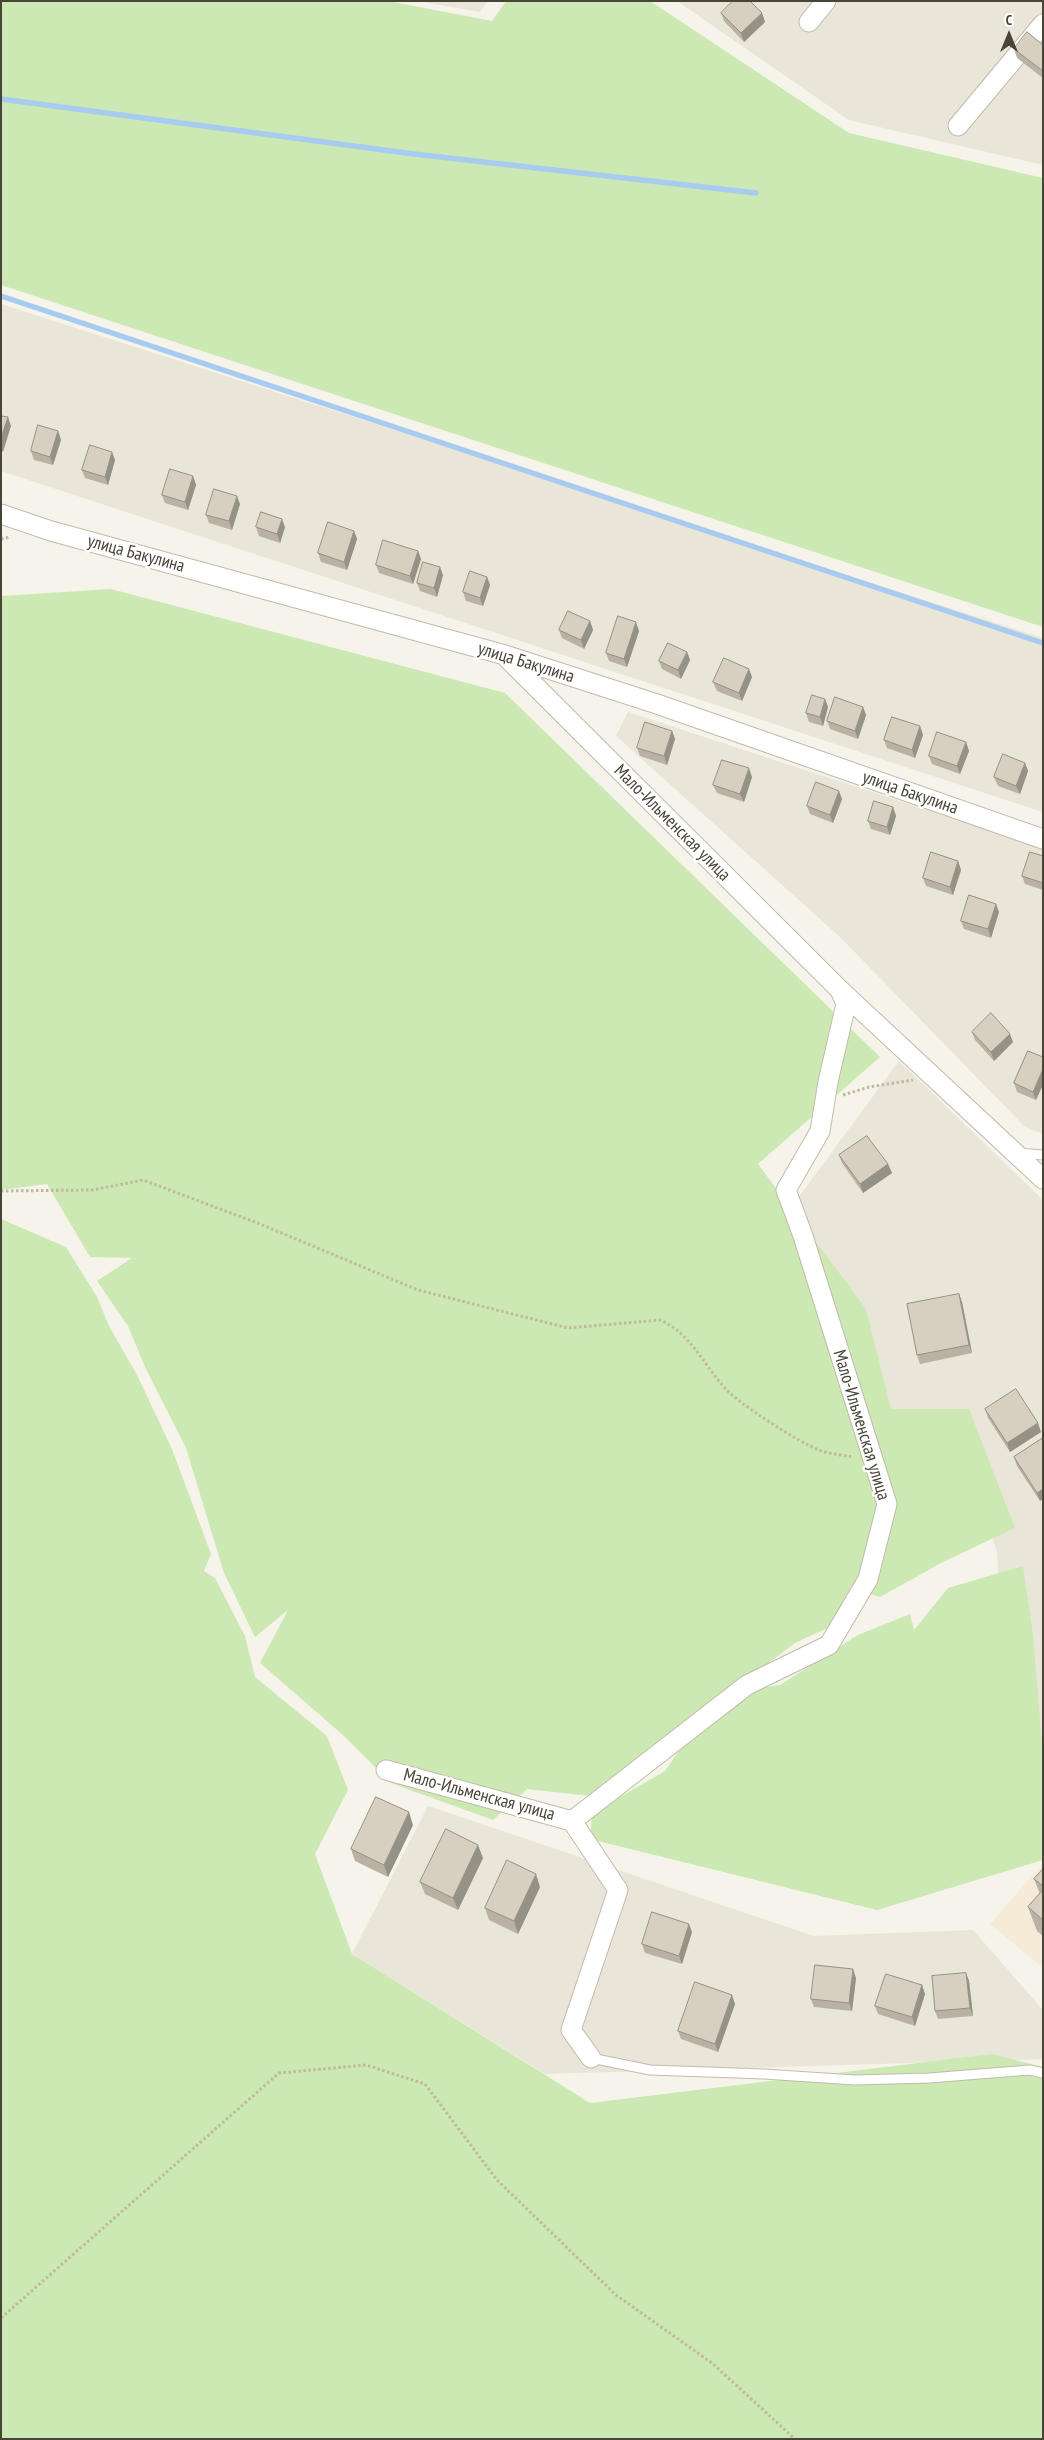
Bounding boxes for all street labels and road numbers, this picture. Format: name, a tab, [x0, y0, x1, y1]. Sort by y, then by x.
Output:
street label: улица Бакулина	[85, 531, 187, 577]
street label: улица Бакулина	[475, 638, 577, 688]
street label: Мало-Ильменская улица	[609, 760, 735, 886]
street label: улица Бакулина	[859, 767, 961, 819]
street label: Мало-Ильменская улица	[828, 1347, 894, 1503]
street label: Мало-Ильменская улица	[401, 1764, 557, 1826]

